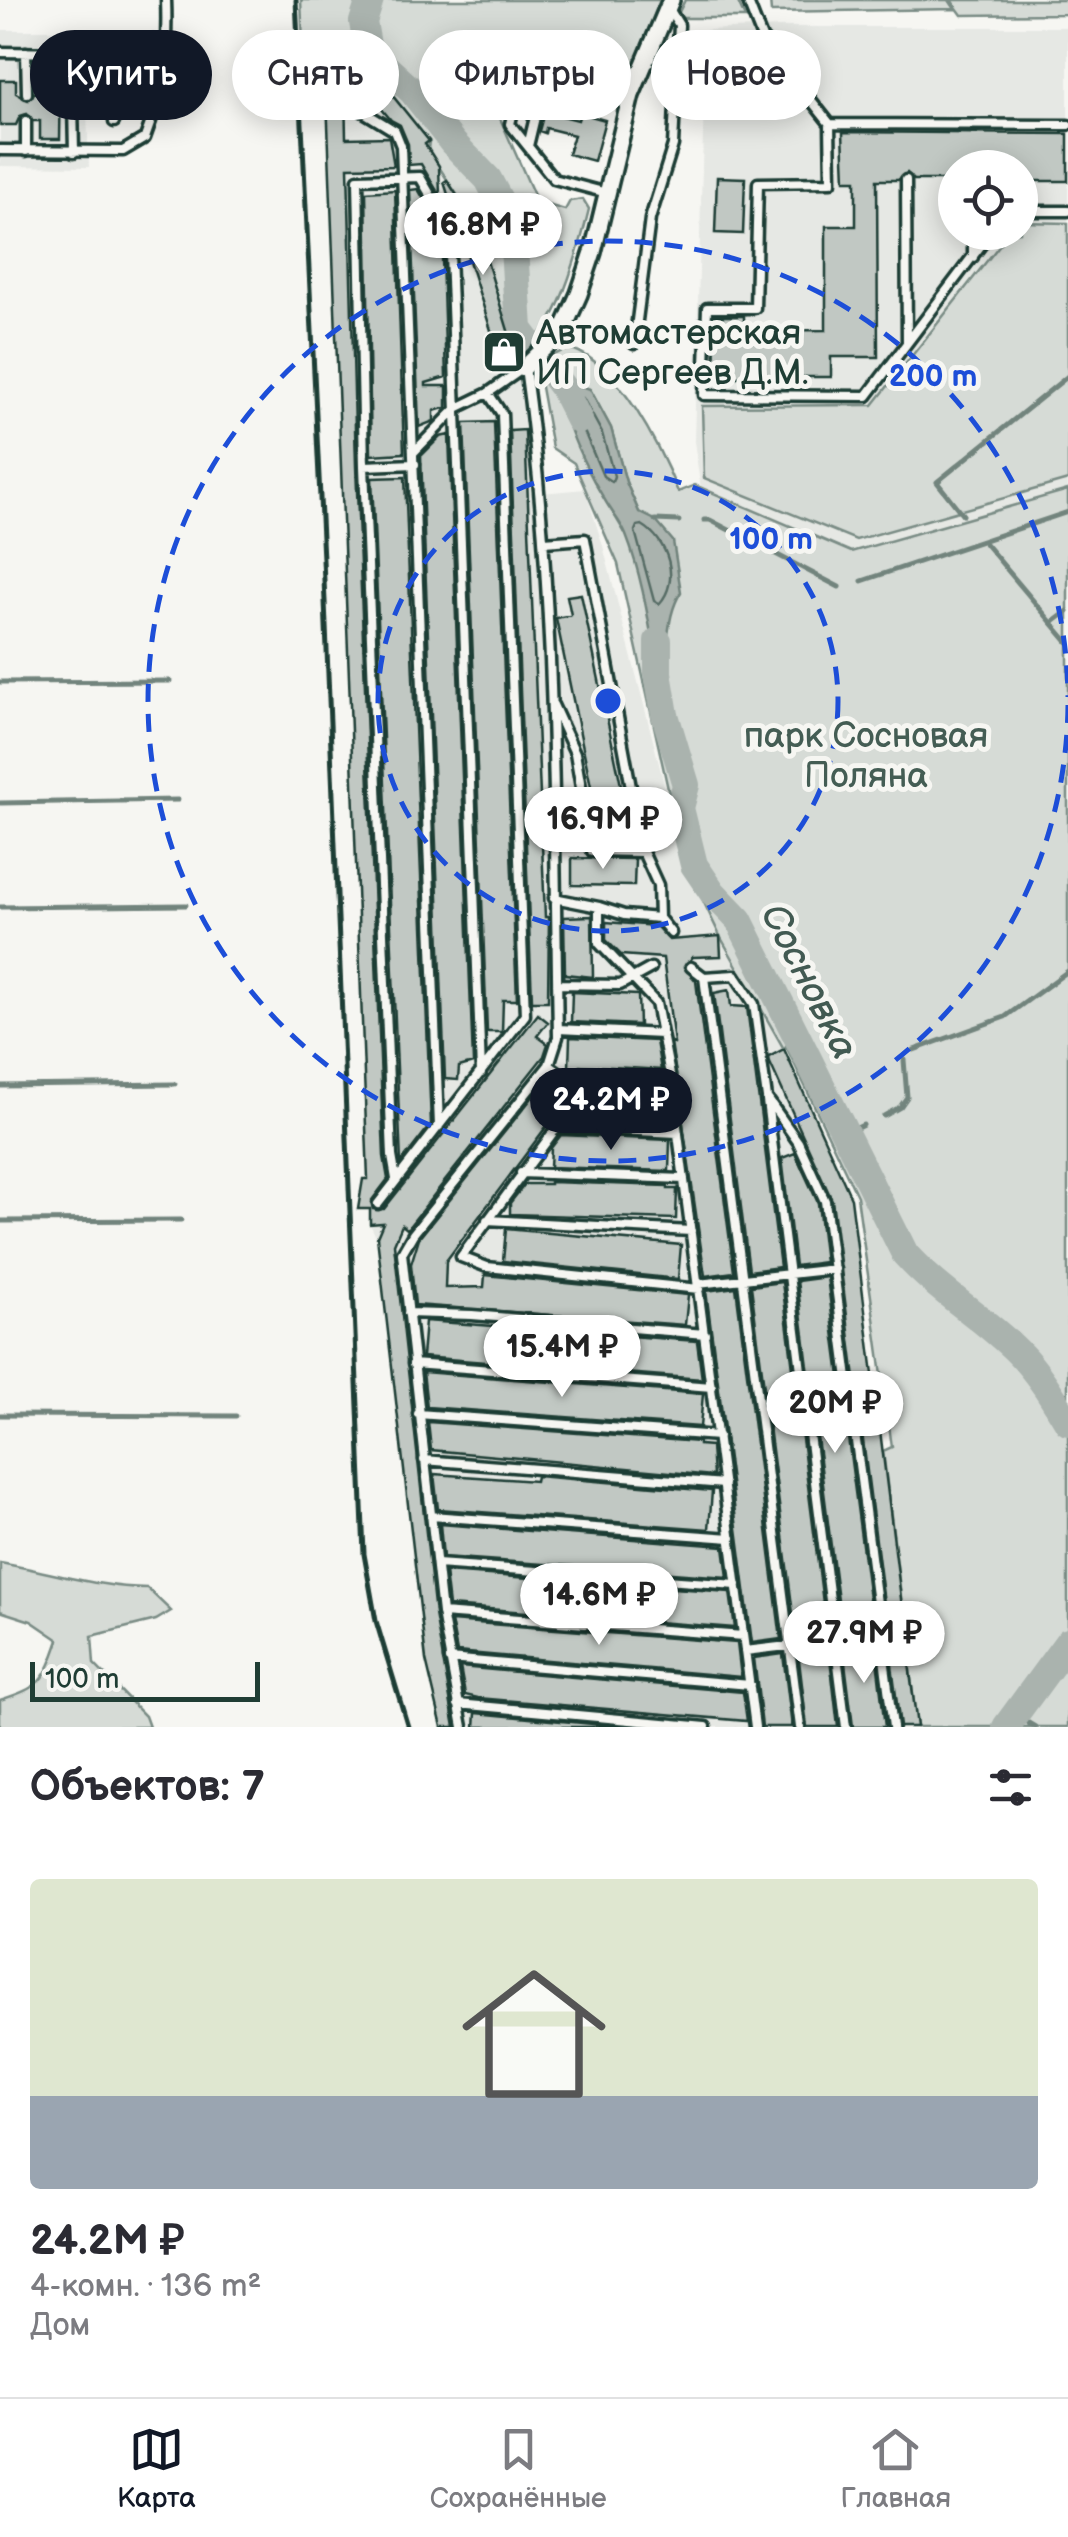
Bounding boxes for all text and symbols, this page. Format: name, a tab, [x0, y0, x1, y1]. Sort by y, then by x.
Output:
chip: Купить	[30, 30, 212, 120]
chip: Снять	[232, 30, 399, 120]
chip: Фильтры	[419, 30, 631, 120]
chip: Новое	[651, 30, 821, 120]
map controls	[938, 150, 1038, 250]
button: locate	[938, 150, 1038, 250]
pin: 16.8M ₽	[391, 193, 575, 278]
text: 16.8M ₽	[426, 206, 540, 245]
place label: Автомастерская ИП Сергеев Д.М.	[535, 312, 809, 395]
shop icon: Автомастерская ИП Сергеев Д.М.	[481, 329, 527, 375]
text: 200 m	[889, 359, 977, 395]
text: 100 m	[729, 522, 813, 558]
centre of rings	[590, 683, 626, 719]
park label: парк Сосновая Поляна	[744, 715, 988, 798]
pin: 16.9M ₽	[511, 787, 695, 872]
text: 16.9M ₽	[546, 800, 660, 839]
water label: Сосновка	[750, 897, 867, 1067]
pin: 24.2M ₽	[519, 1068, 703, 1153]
text: 24.2M ₽	[552, 1081, 670, 1120]
pin: 15.4M ₽	[470, 1315, 654, 1400]
text: 15.4M ₽	[506, 1328, 618, 1367]
pin: 20M ₽	[765, 1371, 905, 1456]
text: 20M ₽	[788, 1384, 882, 1423]
pin: 14.6M ₽	[507, 1563, 691, 1648]
text: 14.6M ₽	[542, 1576, 656, 1615]
pin: 27.9M ₽	[772, 1601, 956, 1686]
text: 27.9M ₽	[806, 1614, 922, 1653]
scale bar	[30, 1657, 260, 1702]
text: 100 m	[45, 1663, 119, 1696]
icon: filters	[983, 1760, 1038, 1815]
text: Объектов: 7	[30, 1762, 265, 1813]
icon: home	[444, 1944, 624, 2124]
text: 24.2M ₽	[30, 2216, 185, 2267]
text: 4-комн. · 136 m²	[30, 2267, 261, 2306]
text: Дом	[30, 2306, 90, 2345]
tab: Карта	[117, 2422, 196, 2515]
tab: Сохранённые	[430, 2422, 607, 2515]
tab: Главная	[841, 2422, 951, 2515]

